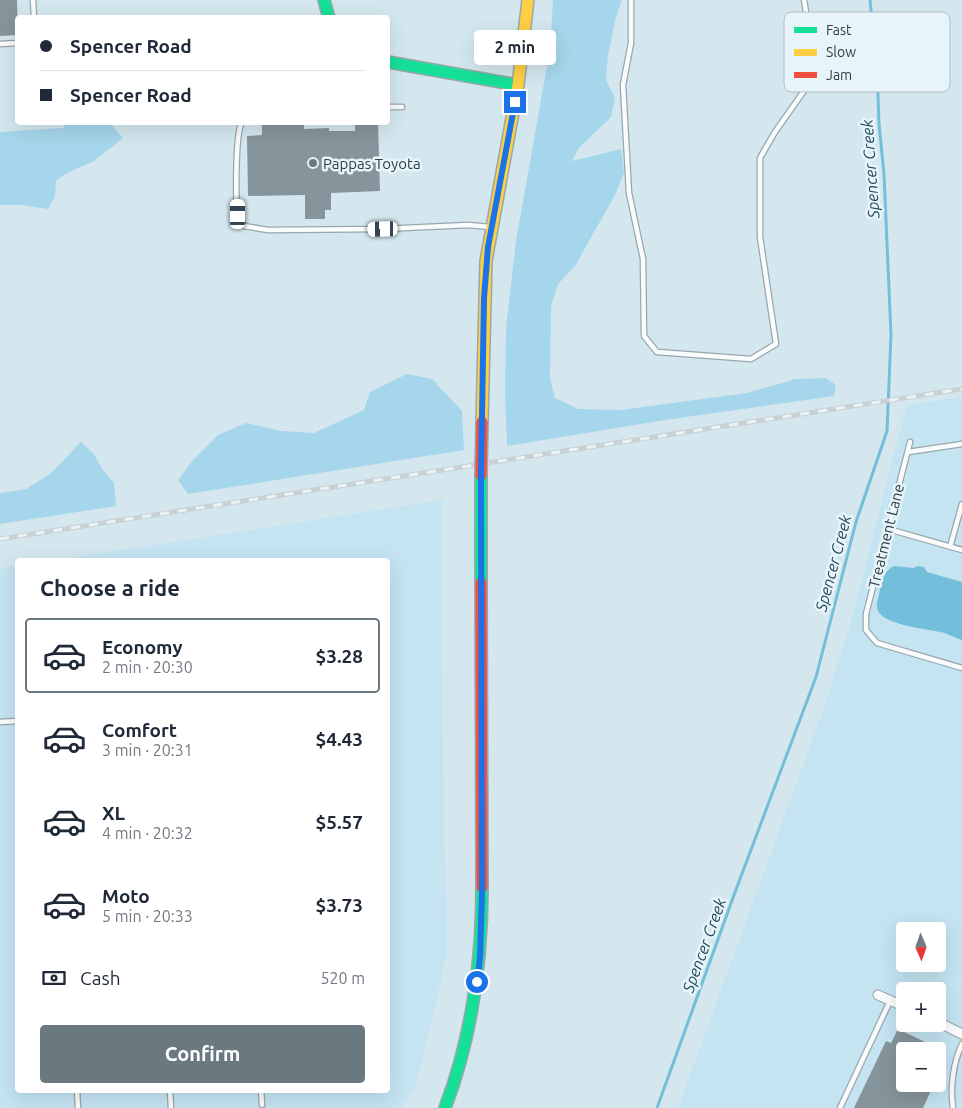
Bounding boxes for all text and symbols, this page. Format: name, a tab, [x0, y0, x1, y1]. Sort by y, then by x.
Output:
legend	[784, 12, 950, 92]
text: Fast	[826, 22, 852, 38]
callout: 2 min	[474, 29, 556, 64]
text: Spencer Road	[70, 35, 192, 57]
text: 2 min	[495, 38, 535, 56]
text: Slow	[826, 44, 856, 60]
text: Jam	[826, 67, 852, 83]
text: Spencer Road	[70, 84, 192, 106]
route end	[504, 91, 526, 113]
water label: Spencer Creek	[858, 118, 883, 220]
place label: Pappas Toyota	[323, 155, 421, 172]
marker: Pappas Toyota	[307, 157, 319, 169]
car	[230, 199, 245, 229]
car	[367, 221, 398, 237]
street label: Treatment Lane	[865, 482, 907, 590]
water label: Spencer Creek	[811, 512, 855, 614]
text: Choose a ride	[40, 575, 180, 600]
icon: car	[42, 633, 87, 678]
text: Economy	[102, 636, 183, 658]
text: $3.28	[315, 645, 363, 667]
text: 2 min · 20:30	[102, 658, 193, 676]
icon: car	[42, 716, 87, 761]
text: Comfort	[102, 719, 177, 741]
text: $4.43	[315, 728, 363, 750]
text: 3 min · 20:31	[102, 741, 193, 759]
icon: car	[42, 799, 87, 844]
text: XL	[102, 802, 125, 824]
text: $5.57	[315, 811, 363, 833]
text: 4 min · 20:32	[102, 824, 193, 842]
icon: car	[42, 882, 87, 927]
text: Moto	[102, 885, 150, 907]
text: $3.73	[315, 894, 363, 916]
water label: Spencer Creek	[678, 895, 730, 996]
text: 5 min · 20:33	[102, 907, 193, 925]
north arrow	[896, 922, 946, 972]
map controls	[896, 922, 946, 1092]
icon: cash	[40, 964, 68, 992]
text: Cash	[80, 967, 121, 989]
text: 520 m	[320, 969, 365, 987]
route start	[466, 971, 488, 993]
button: +	[896, 982, 946, 1032]
button: Confirm	[40, 1025, 365, 1083]
button: −	[896, 1042, 946, 1092]

